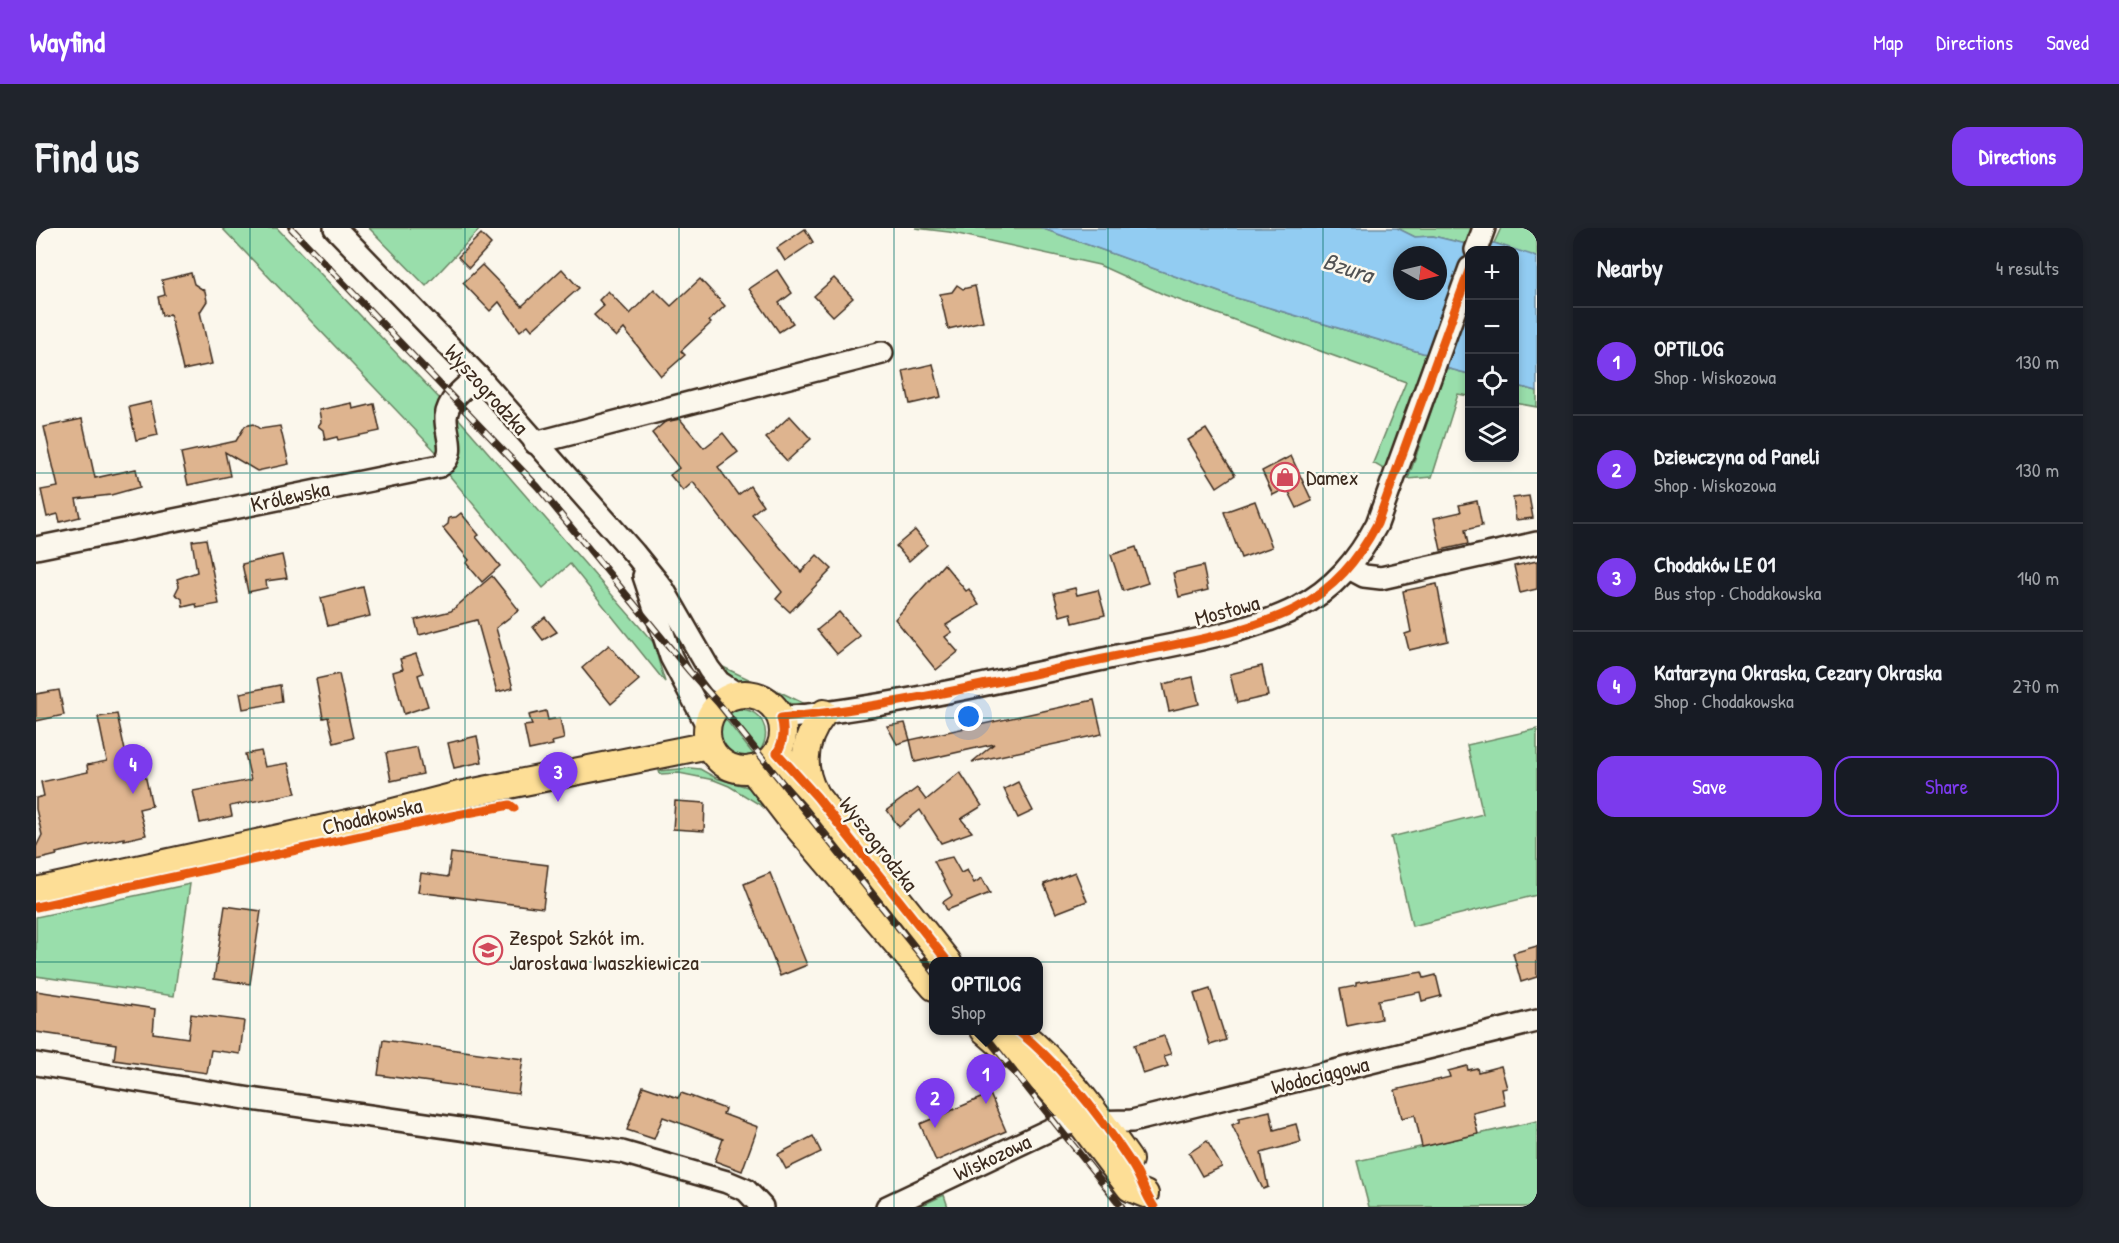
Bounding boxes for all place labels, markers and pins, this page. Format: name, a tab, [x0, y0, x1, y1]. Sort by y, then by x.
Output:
shop icon: Damex	[1269, 461, 1301, 493]
place label: Damex	[1306, 462, 1359, 492]
pin: 4	[114, 744, 152, 794]
pin: 3	[538, 752, 578, 802]
place label: Zespoł Szkół im. Jarosława Iwaszkiewicza	[509, 922, 699, 977]
school or university icon: Zespoł Szkół im. Jarosława Iwaszkiewicza	[472, 934, 504, 966]
pin: 1	[966, 1054, 1006, 1104]
pin: 2	[916, 1078, 954, 1128]

